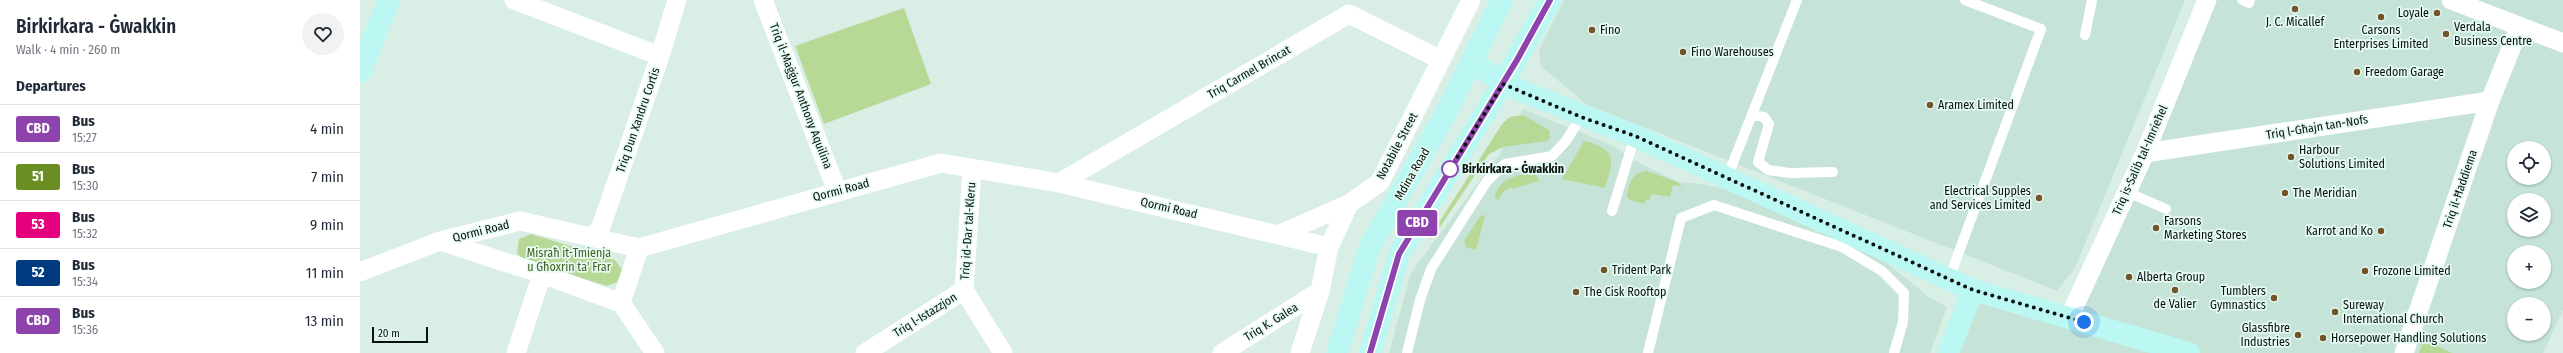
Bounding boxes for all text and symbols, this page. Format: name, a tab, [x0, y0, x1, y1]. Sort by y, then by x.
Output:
marker: J. C. Micallef	[2290, 4, 2300, 14]
place label: Loyale	[2398, 6, 2429, 20]
marker: Loyale	[2432, 8, 2442, 18]
marker: Carsons Enterprises Limited	[2376, 12, 2386, 22]
button: heart	[302, 13, 344, 55]
text: Birkirkara - Ġwakkin	[16, 15, 176, 38]
place label: J. C. Micallef	[2266, 15, 2325, 29]
place label: Verdala Business Centre	[2454, 20, 2532, 48]
street label: Triq il-Maġġur Anthony Aquilina	[767, 21, 835, 171]
place label: Fino	[1600, 23, 1621, 37]
place label: Carsons Enterprises Limited	[2334, 23, 2428, 51]
marker: Fino	[1587, 25, 1597, 35]
marker: Verdala Business Centre	[2441, 29, 2451, 39]
text: Walk · 4 min · 260 m	[16, 42, 120, 57]
street label: Triq Carmel Brincat	[1205, 42, 1293, 102]
place label: Fino Warehouses	[1691, 45, 1774, 59]
marker: Fino Warehouses	[1678, 47, 1688, 57]
place label: Freedom Garage	[2365, 65, 2444, 79]
street label: Triq Dun Xandru Cortis	[613, 66, 663, 174]
marker: Freedom Garage	[2352, 67, 2362, 77]
text: Departures	[16, 77, 86, 95]
place label: Aramex Limited	[1938, 98, 2014, 112]
marker: Aramex Limited	[1925, 100, 1935, 110]
street label: Triq is-Salib tal-Imrieħel	[2109, 103, 2171, 217]
street label: Notabile Street	[1373, 110, 1421, 182]
text: Bus	[72, 112, 95, 130]
street label: Triq l-Għajn tan-Nofs	[2265, 112, 2369, 142]
text: CBD	[26, 120, 50, 137]
text: 4 min	[310, 120, 344, 138]
text: 15:27	[72, 130, 97, 145]
map controls	[2507, 141, 2551, 341]
button: locate	[2507, 141, 2551, 185]
place label: Harbour Solutions Limited	[2299, 143, 2385, 171]
street label: Mdina Road	[1391, 145, 1433, 203]
street label: Triq il-Ħaddiema	[2440, 148, 2480, 230]
marker: Harbour Solutions Limited	[2286, 152, 2296, 162]
text: Bus	[72, 160, 95, 178]
marker: Birkirkara - Ġwakkin	[1441, 160, 1459, 178]
place label: Birkirkara - Ġwakkin	[1462, 160, 1564, 176]
text: 51	[32, 168, 44, 185]
text: 7 min	[311, 168, 344, 186]
street label: Qormi Road	[811, 176, 871, 204]
text: 15:30	[72, 178, 99, 193]
street label: Triq id-Dar tal-Kleru	[958, 182, 978, 280]
place label: Electrical Supples and Services Limited	[1930, 184, 2031, 212]
place label: The Meridian	[2293, 186, 2357, 200]
marker: The Meridian	[2280, 188, 2290, 198]
marker: Electrical Supples and Services Limited	[2034, 193, 2044, 203]
button: layers	[2507, 193, 2551, 237]
street label: Qormi Road	[1139, 195, 1199, 221]
text: Bus	[72, 208, 95, 226]
line badge: CBD	[1394, 210, 1440, 236]
text: CBD	[1405, 214, 1429, 231]
place label: Farsons Marketing Stores	[2164, 214, 2247, 242]
text: 53	[31, 216, 45, 233]
text: 9 min	[310, 216, 344, 234]
street label: Qormi Road	[451, 217, 511, 245]
marker: Farsons Marketing Stores	[2151, 223, 2161, 233]
place label: Karrot and Ko	[2306, 224, 2373, 238]
text: 15:32	[72, 226, 97, 241]
marker: Karrot and Ko	[2376, 226, 2386, 236]
button: +	[2507, 245, 2551, 289]
park label: Misraħ it-Tmienja u Għoxrin ta' Frar	[527, 246, 612, 274]
text: Bus	[72, 256, 95, 274]
place label: Trident Park	[1612, 263, 1672, 277]
text: 52	[31, 264, 45, 281]
text: 11 min	[306, 264, 344, 282]
place label: Frozone Limited	[2373, 264, 2451, 278]
marker: Trident Park	[1599, 265, 1609, 275]
marker: Frozone Limited	[2360, 266, 2370, 276]
place label: Alberta Group	[2137, 270, 2205, 284]
marker: Alberta Group	[2124, 272, 2134, 282]
text: 15:34	[72, 274, 98, 289]
place label: Tumblers Gymnastics	[2210, 284, 2266, 312]
place label: The Cisk Rooftop	[1584, 285, 1666, 299]
marker: de Valier	[2170, 285, 2180, 295]
marker: The Cisk Rooftop	[1571, 287, 1581, 297]
street label: Triq l-Istazzjon	[891, 290, 959, 340]
marker: Tumblers Gymnastics	[2269, 293, 2279, 303]
place label: de Valier	[2154, 297, 2197, 311]
button: −	[2507, 297, 2551, 341]
place label: Sureway International Church	[2343, 298, 2444, 326]
street label: Triq K. Galea	[1241, 300, 1301, 344]
text: Bus	[72, 304, 95, 322]
marker: Sureway International Church	[2330, 307, 2340, 317]
text: CBD	[26, 312, 50, 329]
text: 13 min	[305, 312, 344, 330]
your location	[2074, 312, 2094, 332]
place label: Glassfibre Industries	[2241, 321, 2290, 349]
text: 15:36	[72, 322, 98, 337]
scale bar	[372, 325, 428, 344]
text: 20 m	[378, 327, 400, 340]
marker: Glassfibre Industries	[2293, 330, 2303, 340]
place label: Horsepower Handling Solutions	[2331, 331, 2486, 345]
marker: Horsepower Handling Solutions	[2318, 333, 2328, 343]

